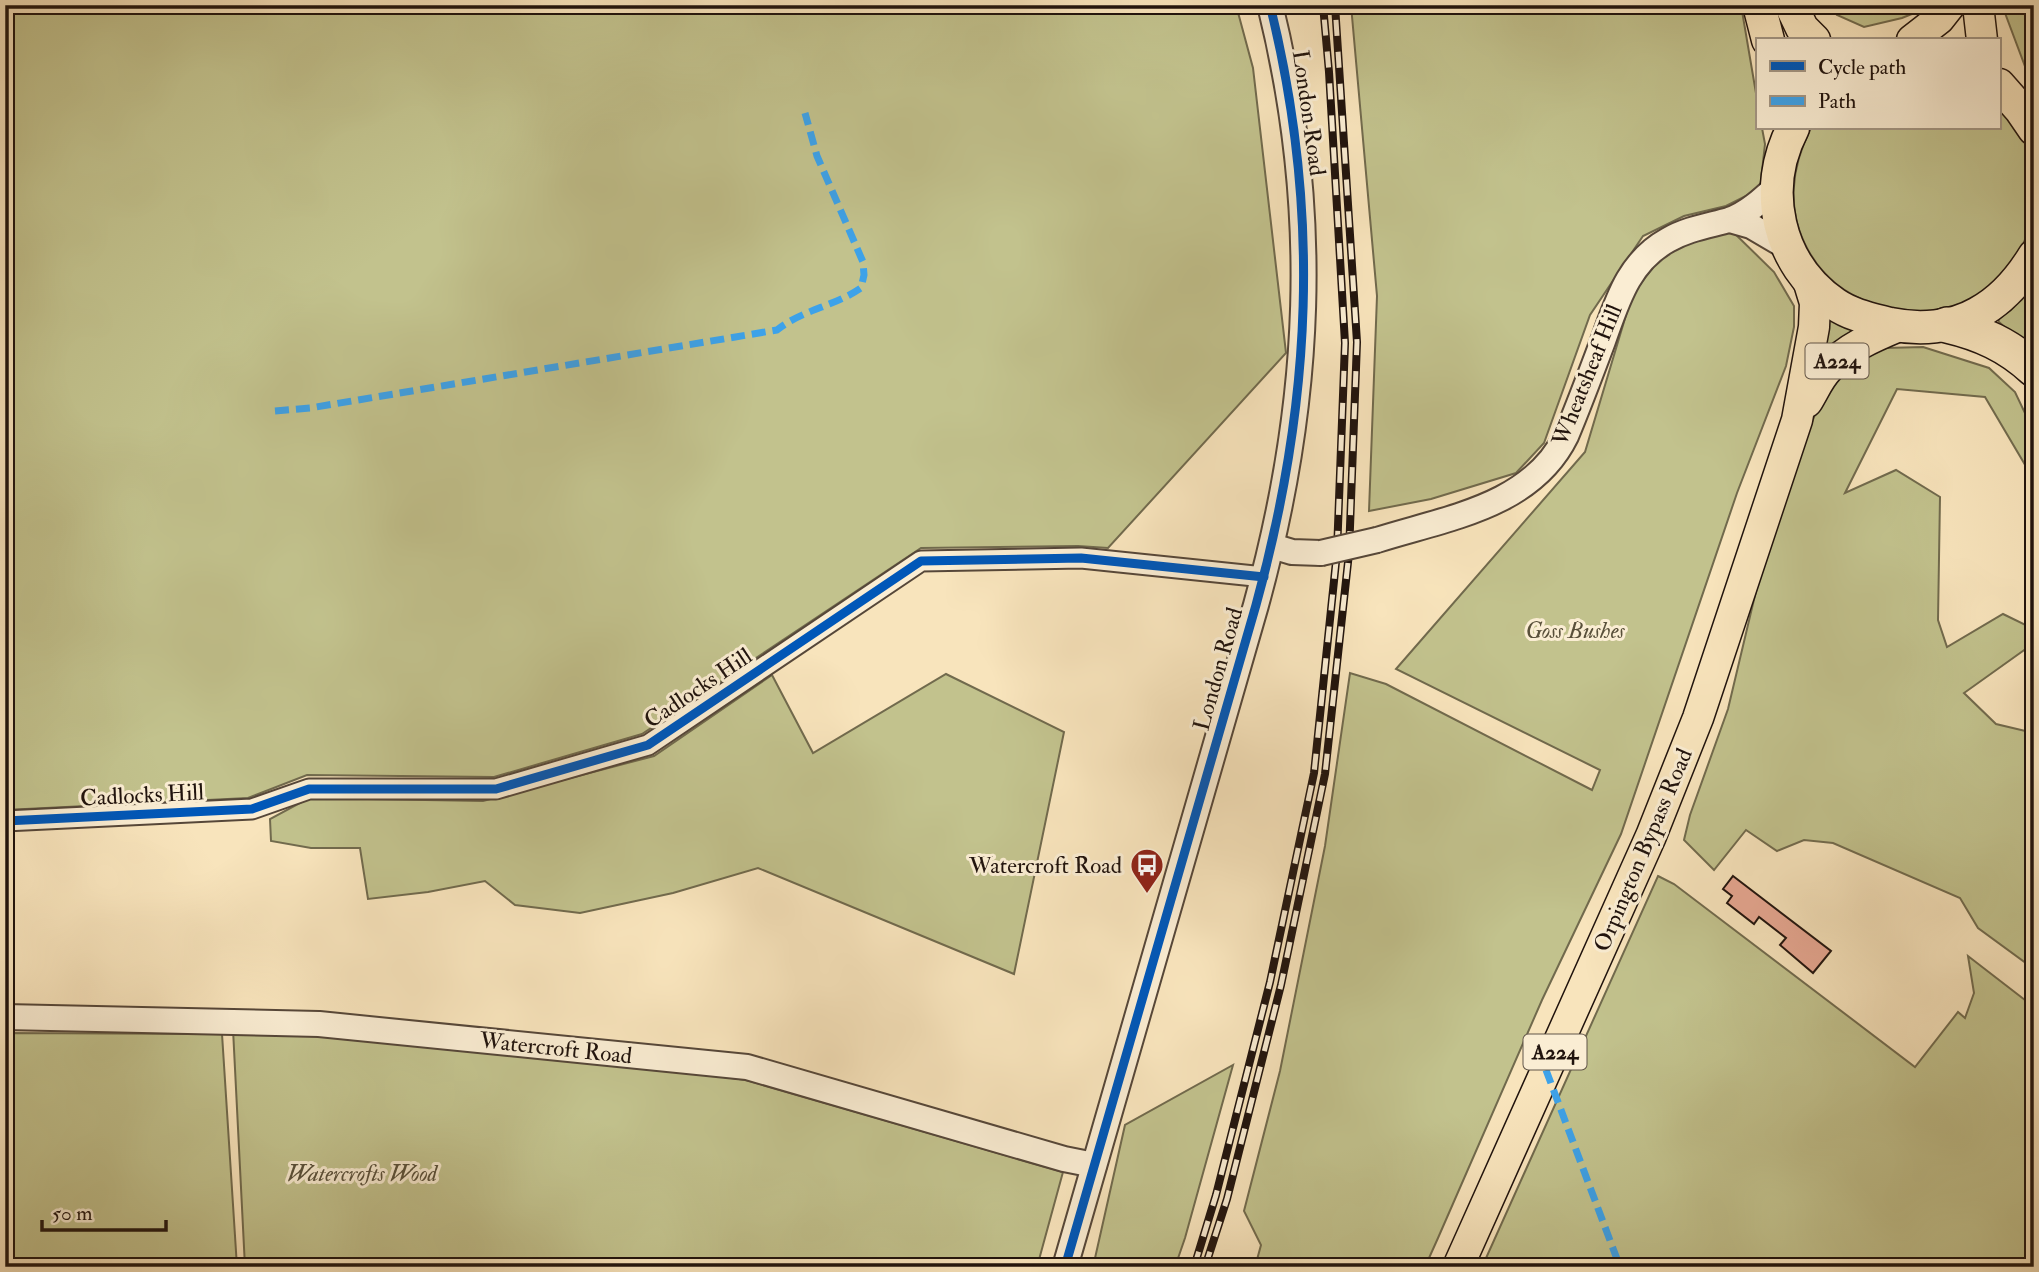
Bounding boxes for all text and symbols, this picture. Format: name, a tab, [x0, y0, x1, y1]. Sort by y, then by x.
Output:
legend	[1756, 38, 2000, 130]
street label: London Road	[1286, 48, 1332, 178]
text: Cycle path	[1818, 54, 1906, 81]
text: Path	[1818, 88, 1856, 115]
street label: Wheatsheaf Hill	[1545, 300, 1629, 451]
road number: A224	[1806, 344, 1868, 378]
street label: London Road	[1187, 604, 1249, 734]
park label: Goss Bushes	[1525, 616, 1625, 645]
street label: Cadlocks Hill	[639, 641, 758, 735]
street label: Orpington Bypass Road	[1587, 744, 1700, 956]
street label: Cadlocks Hill	[79, 777, 205, 813]
bus stop icon: Watercroft Road	[1128, 846, 1166, 895]
place label: Watercroft Road	[968, 851, 1122, 880]
street label: Watercroft Road	[477, 1025, 634, 1070]
road number: A224	[1524, 1034, 1586, 1070]
park label: Watercrofts Wood	[287, 1159, 439, 1188]
scale bar	[42, 1188, 166, 1232]
text: 50 m	[52, 1200, 93, 1227]

